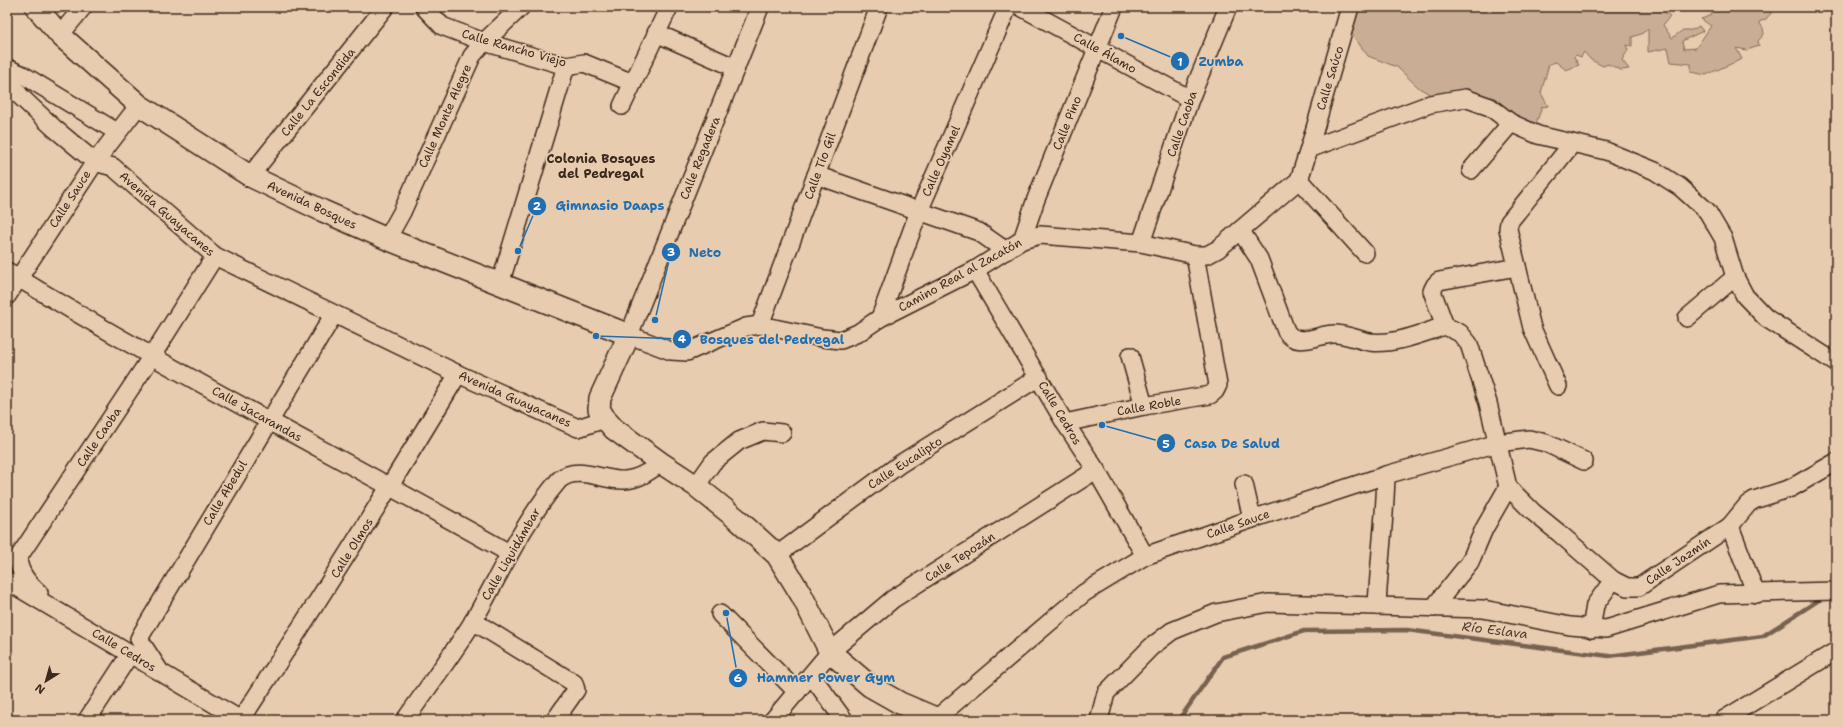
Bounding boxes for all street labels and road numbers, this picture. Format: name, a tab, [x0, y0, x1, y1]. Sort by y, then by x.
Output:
street label: Calle Rancho Viejo	[460, 25, 568, 71]
street label: Calle Álamo	[1071, 29, 1139, 77]
street label: Calle La Escondida	[277, 44, 359, 140]
street label: Calle Saúco	[1313, 44, 1347, 112]
street label: Calle Monte Alegre	[415, 61, 475, 170]
street label: Calle Caoba	[1163, 88, 1201, 159]
street label: Calle Pino	[1049, 93, 1085, 153]
street label: Calle Regadera	[676, 114, 724, 202]
street label: Calle Oyamel	[918, 123, 964, 199]
street label: Calle Tío Gil	[800, 130, 840, 202]
street label: Calle Sauce	[45, 167, 95, 231]
street label: Avenida Guayacanes	[116, 168, 218, 260]
street label: Avenida Bosques	[264, 177, 360, 233]
street label: Camino Real al Zacatón	[895, 234, 1025, 316]
street label: Avenida Guayacanes	[456, 367, 574, 431]
street label: Calle Cedros	[1035, 378, 1085, 448]
street label: Calle Jacarandas	[209, 383, 305, 445]
street label: Calle Roble	[1116, 392, 1183, 420]
street label: Calle Caoba	[73, 404, 125, 470]
street label: Calle Eucalipto	[865, 433, 945, 493]
street label: Calle Abedul	[199, 457, 251, 528]
street label: Calle Liquidámbar	[478, 504, 544, 603]
street label: Calle Sauce	[1204, 506, 1272, 542]
street label: Calle Olmos	[327, 515, 377, 581]
street label: Calle Tepozán	[922, 528, 998, 586]
street label: Calle Jazmín	[1642, 533, 1714, 589]
street label: Calle Cedros	[89, 625, 159, 675]

